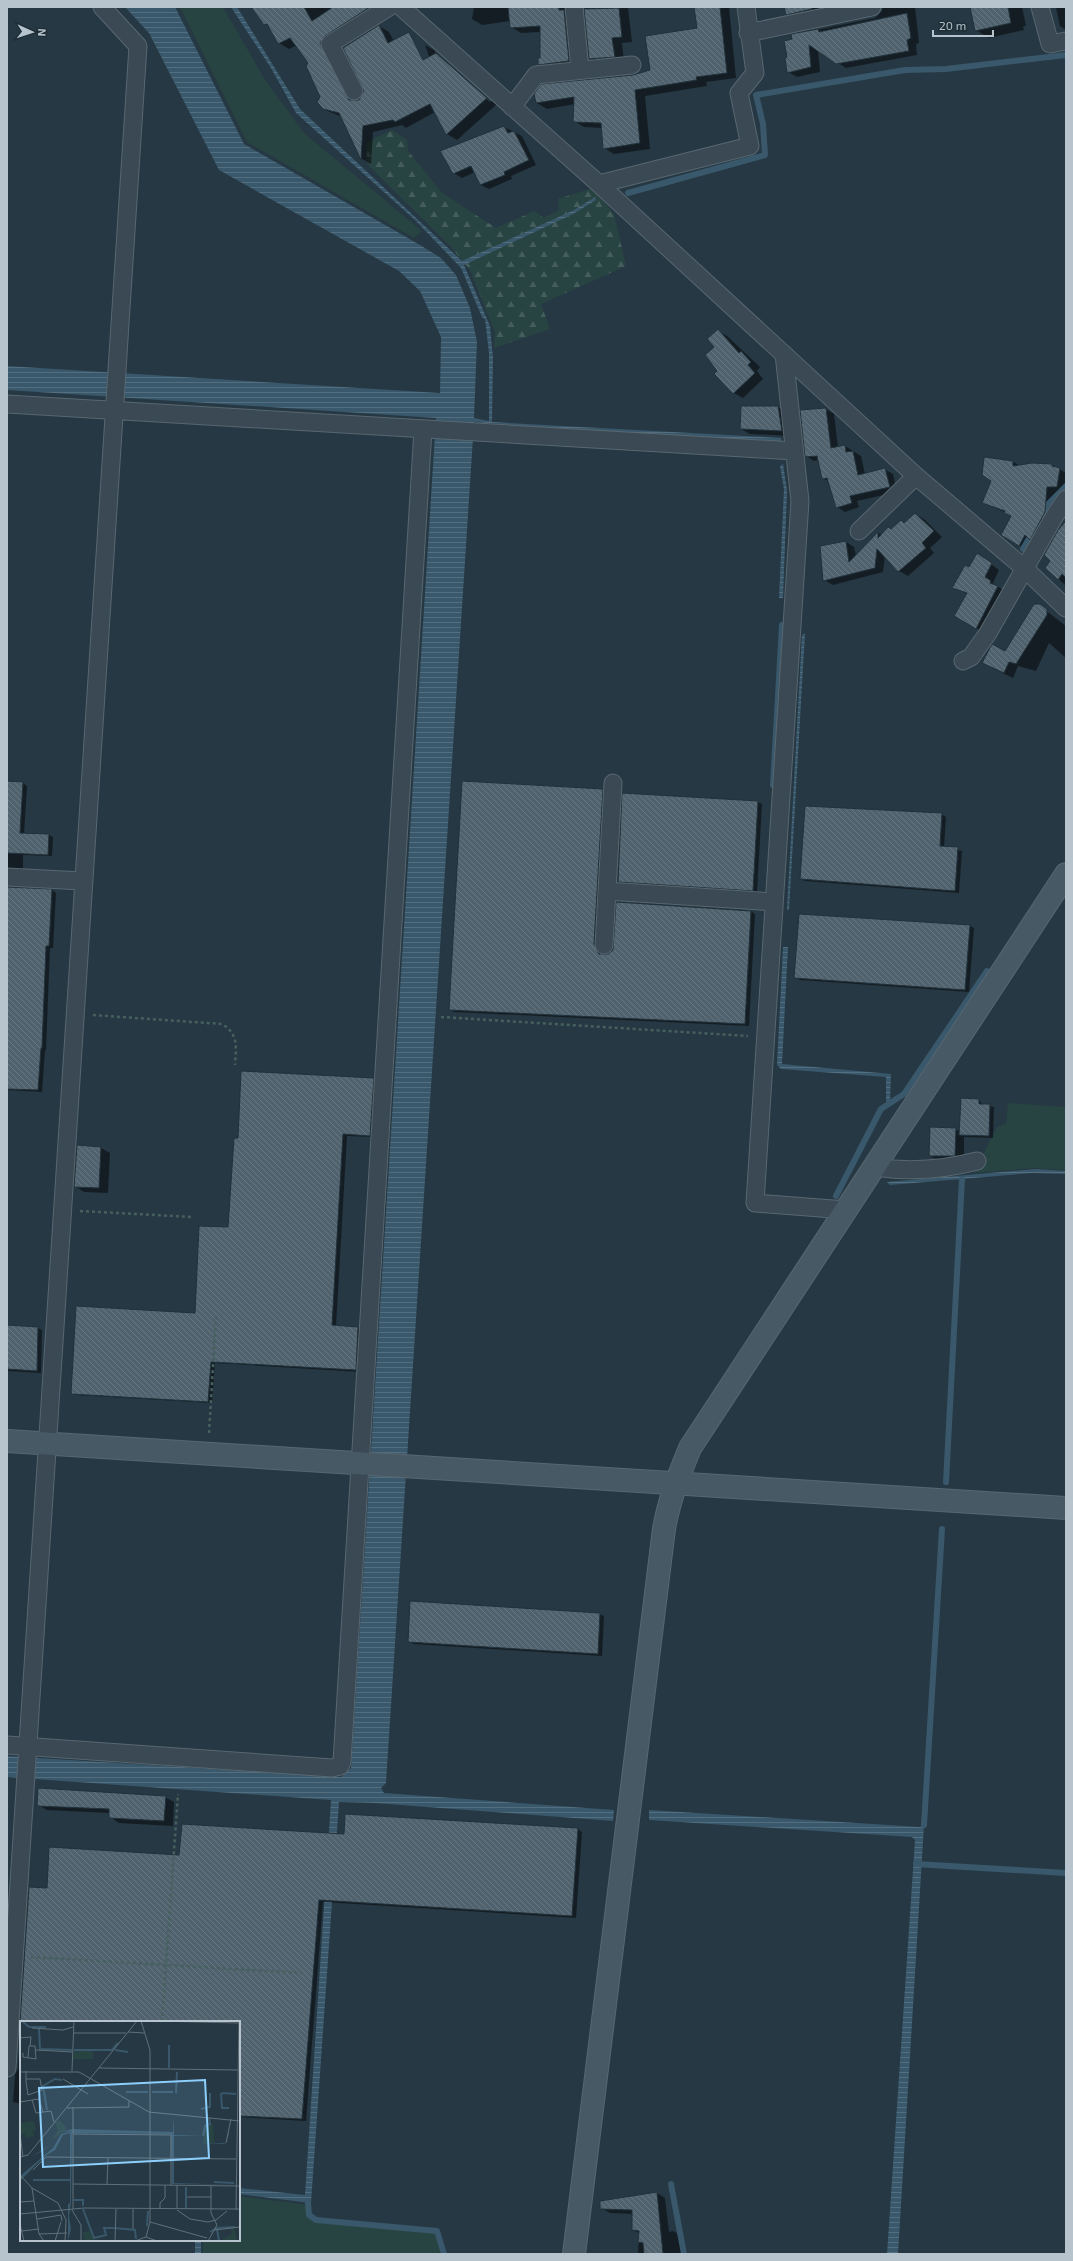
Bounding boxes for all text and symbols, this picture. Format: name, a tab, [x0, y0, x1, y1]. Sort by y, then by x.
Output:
north arrow	[12, 12, 52, 52]
scale bar	[933, 12, 993, 38]
text: 20 m	[939, 18, 966, 32]
text: N	[36, 28, 49, 37]
inset map	[20, 2021, 240, 2241]

